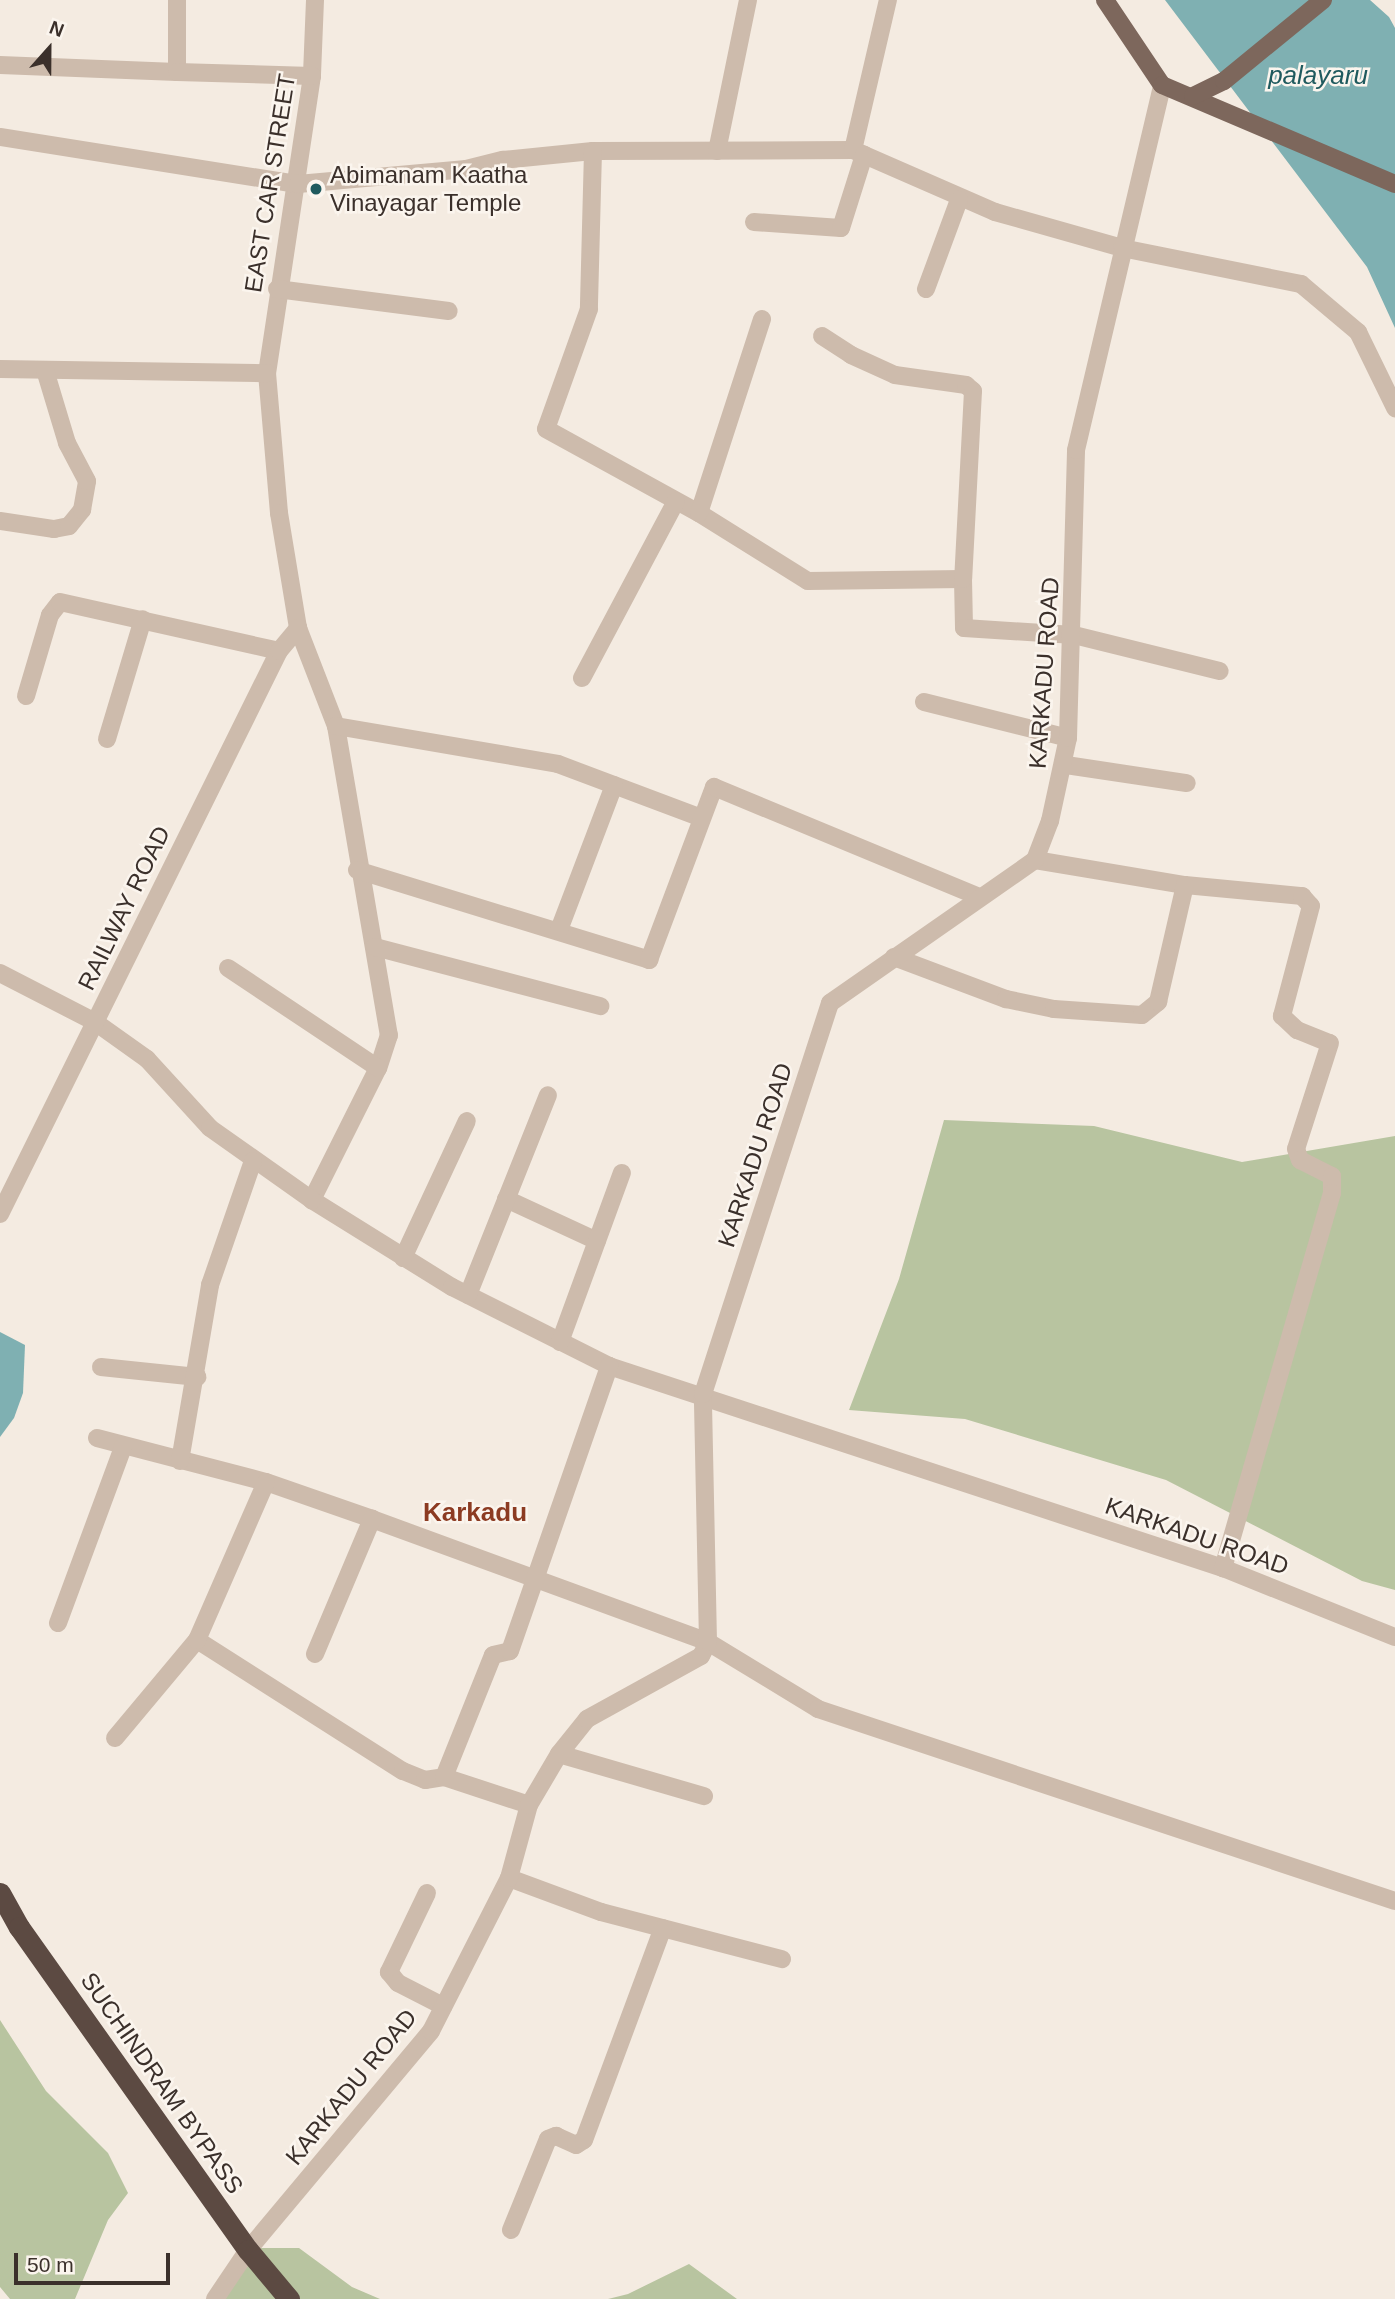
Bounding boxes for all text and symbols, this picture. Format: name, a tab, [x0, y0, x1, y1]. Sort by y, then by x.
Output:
north arrow	[14, 14, 84, 84]
text: N	[47, 17, 67, 41]
water label: palayaru	[1268, 60, 1368, 92]
street label: EAST CAR STREET	[238, 71, 302, 295]
place label: Abimanam Kaatha Vinayagar Temple	[330, 161, 527, 217]
marker: Abimanam Kaatha Vinayagar Temple	[308, 181, 324, 197]
street label: KARKADU ROAD	[1023, 576, 1065, 770]
street label: RAILWAY ROAD	[72, 821, 176, 995]
street label: KARKADU ROAD	[712, 1059, 798, 1251]
street label: KARKADU ROAD	[1102, 1491, 1292, 1581]
district label: Karkadu	[423, 1497, 527, 1529]
street label: SUCHINDRAM BYPASS	[75, 1967, 249, 2199]
street label: KARKADU ROAD	[279, 2003, 423, 2171]
scale bar	[18, 2240, 173, 2284]
text: 50 m	[27, 2253, 74, 2276]

